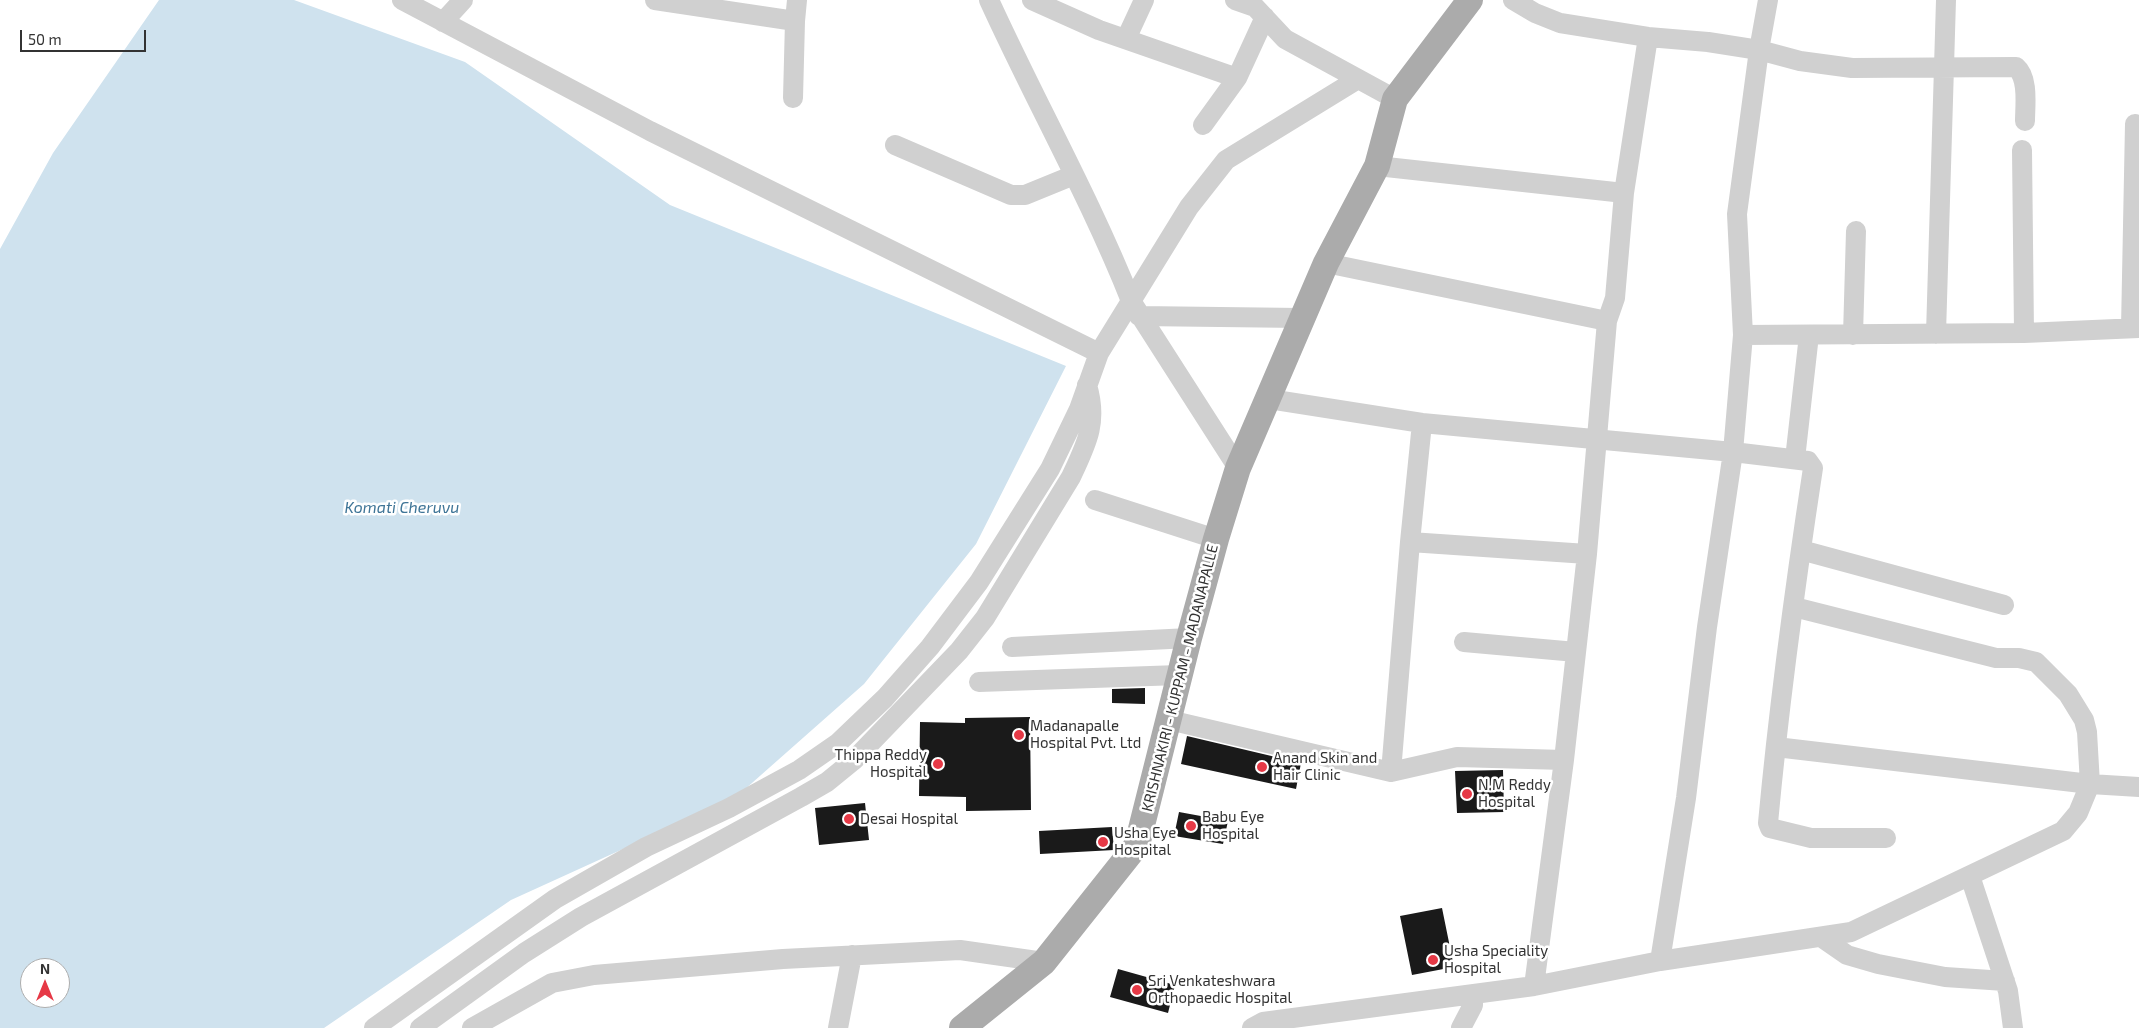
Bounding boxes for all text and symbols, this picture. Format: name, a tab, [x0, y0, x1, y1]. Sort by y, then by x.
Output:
scale bar	[22, 20, 149, 52]
text: 50 m	[28, 30, 62, 48]
water label: Komati Cheruvu	[345, 498, 459, 518]
street label: KRISHNAKIRI - KUPPAM - MADANAPALLE	[1138, 542, 1222, 814]
place label: Madanapalle Hospital Pvt. Ltd	[1030, 717, 1141, 752]
marker: Madanapalle Hospital Pvt. Ltd	[1012, 728, 1026, 742]
place label: Thippa Reddy Hospital	[834, 746, 927, 781]
place label: Anand Skin and Hair Clinic	[1273, 749, 1377, 784]
marker: Thippa Reddy Hospital	[931, 757, 945, 771]
marker: Anand Skin and Hair Clinic	[1255, 760, 1269, 774]
place label: N.M Reddy Hospital	[1478, 776, 1551, 811]
marker: N.M Reddy Hospital	[1460, 787, 1474, 801]
place label: Babu Eye Hospital	[1202, 808, 1264, 843]
place label: Desai Hospital	[860, 810, 958, 828]
marker: Desai Hospital	[842, 812, 856, 826]
marker: Babu Eye Hospital	[1184, 819, 1198, 833]
place label: Usha Eye Hospital	[1114, 824, 1176, 859]
marker: Usha Eye Hospital	[1096, 835, 1110, 849]
place label: Usha Speciality Hospital	[1444, 942, 1548, 977]
marker: Usha Speciality Hospital	[1426, 953, 1440, 967]
north arrow	[20, 958, 70, 1008]
text: N	[40, 960, 50, 977]
place label: Sri Venkateshwara Orthopaedic Hospital	[1148, 972, 1292, 1007]
marker: Sri Venkateshwara Orthopaedic Hospital	[1130, 983, 1144, 997]

